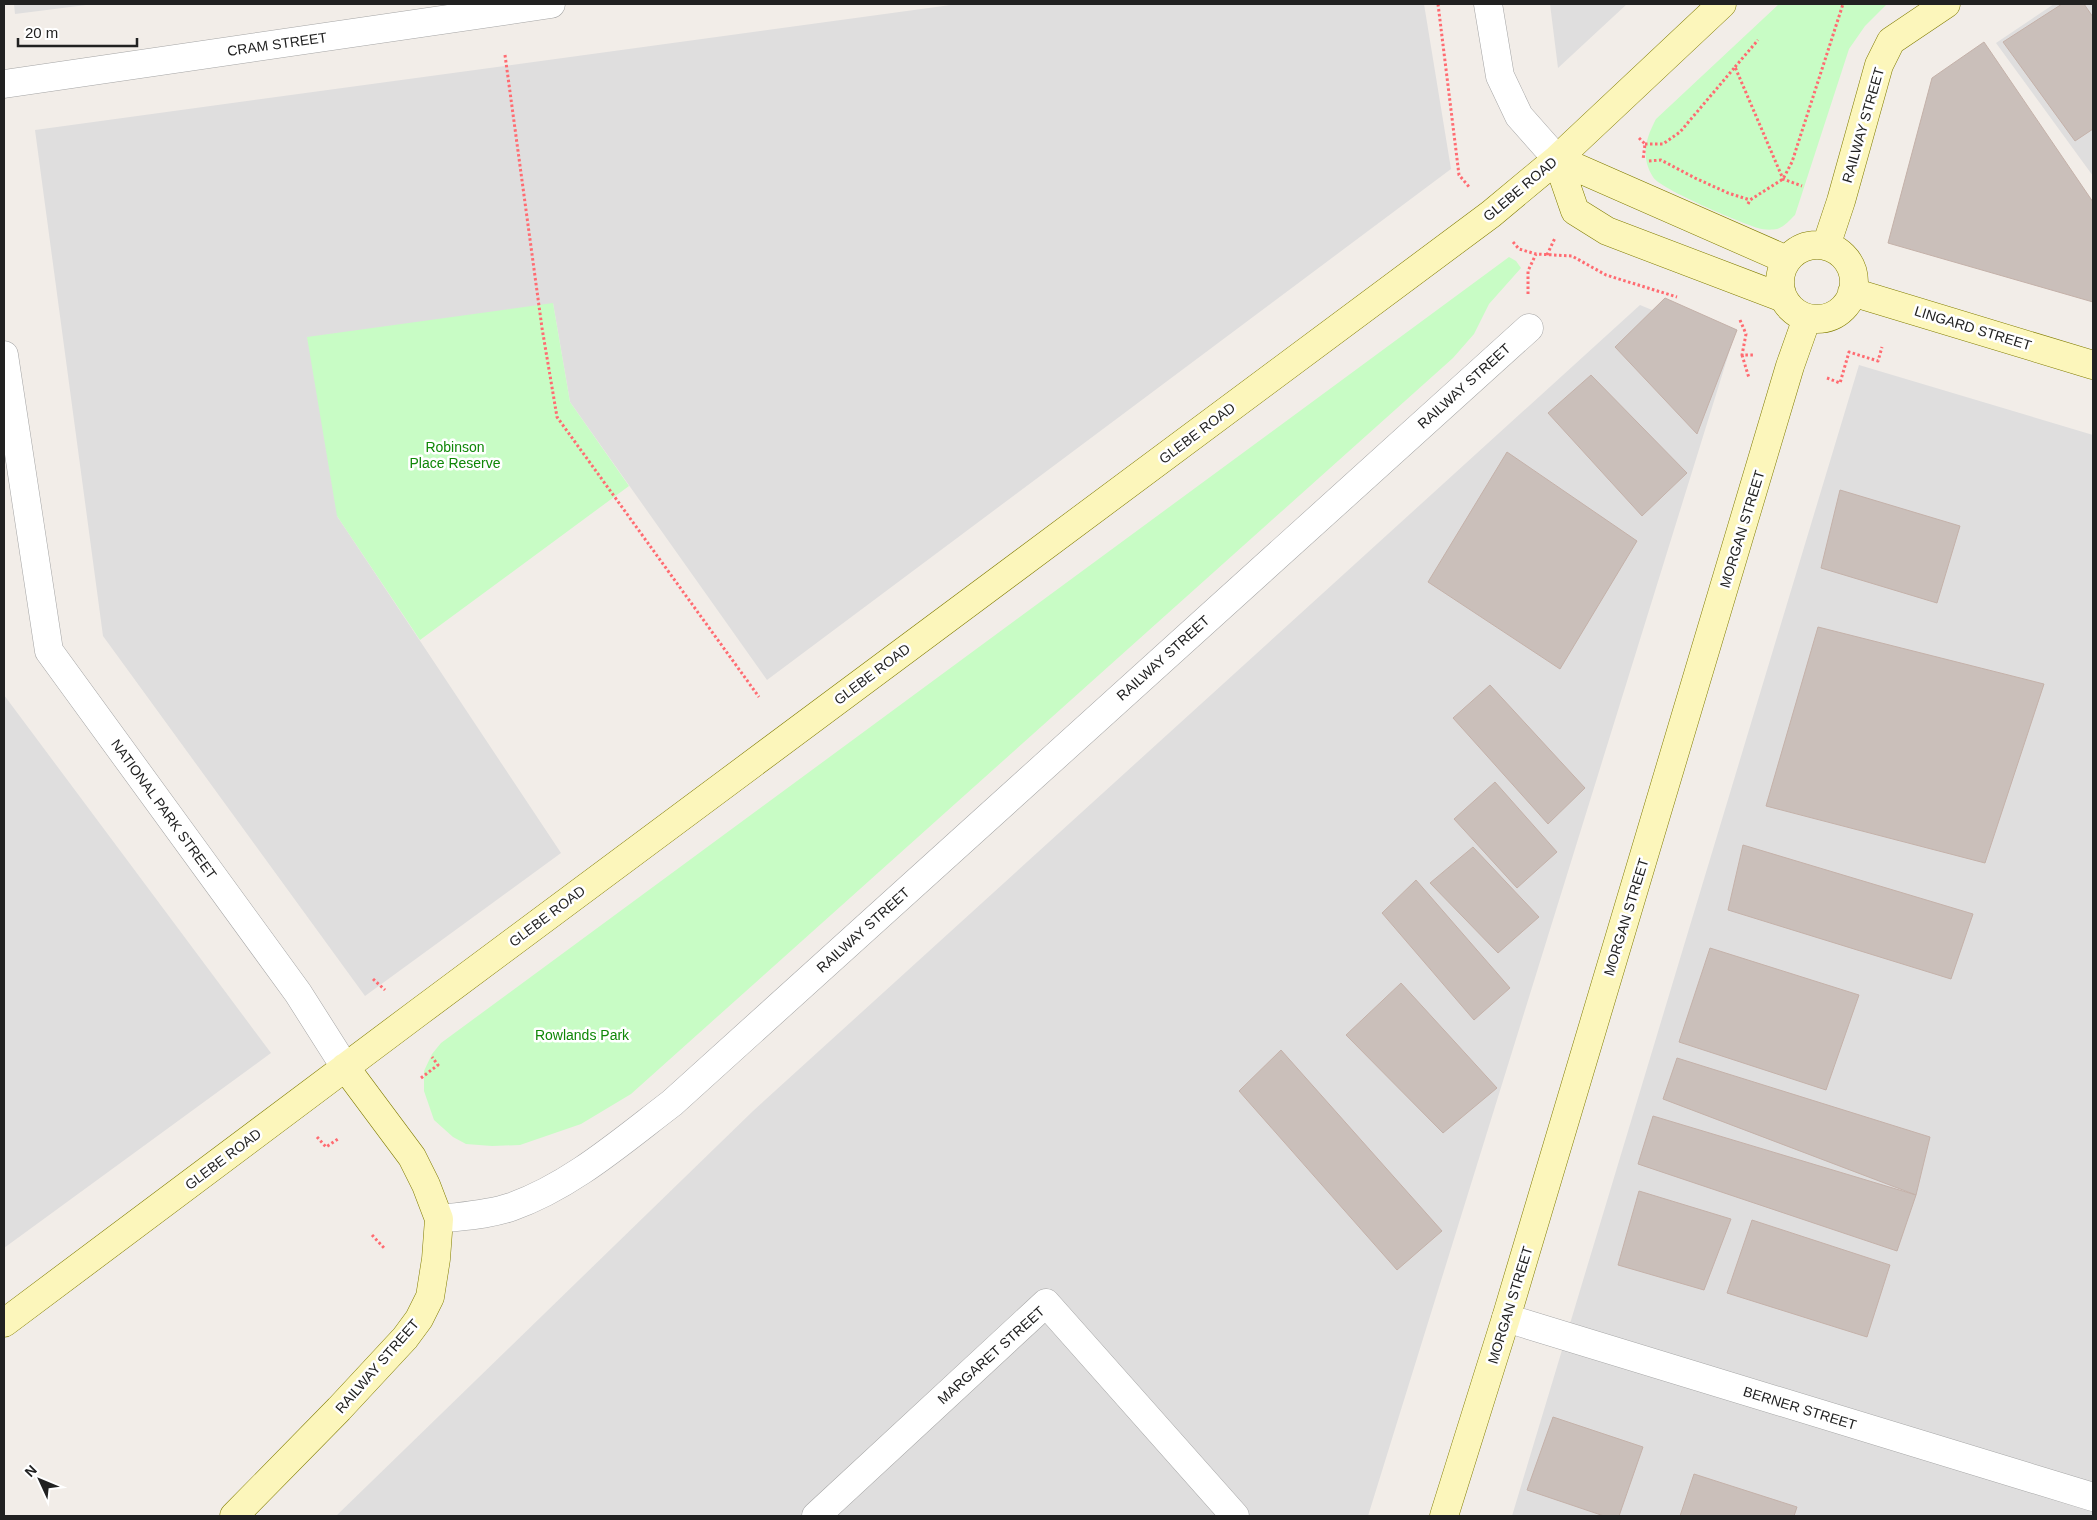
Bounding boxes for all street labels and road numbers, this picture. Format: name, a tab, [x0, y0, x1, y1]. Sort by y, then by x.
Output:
street label: CRAM STREET	[226, 29, 328, 59]
street label: RAILWAY STREET	[1839, 65, 1887, 185]
street label: GLEBE ROAD	[1480, 154, 1560, 224]
street label: LINGARD STREET	[1913, 303, 2034, 354]
street label: RAILWAY STREET	[1414, 340, 1514, 432]
street label: GLEBE ROAD	[1156, 399, 1238, 467]
street label: MORGAN STREET	[1716, 468, 1768, 590]
street label: RAILWAY STREET	[1113, 612, 1213, 704]
street label: GLEBE ROAD	[831, 640, 913, 708]
street label: NATIONAL PARK STREET	[108, 736, 220, 882]
street label: MORGAN STREET	[1600, 856, 1652, 978]
street label: GLEBE ROAD	[506, 882, 588, 950]
street label: RAILWAY STREET	[813, 884, 913, 976]
street label: GLEBE ROAD	[182, 1125, 264, 1193]
street label: MORGAN STREET	[1484, 1244, 1536, 1366]
street label: MARGARET STREET	[934, 1303, 1048, 1407]
street label: RAILWAY STREET	[332, 1315, 422, 1416]
street label: BERNER STREET	[1741, 1383, 1859, 1433]

